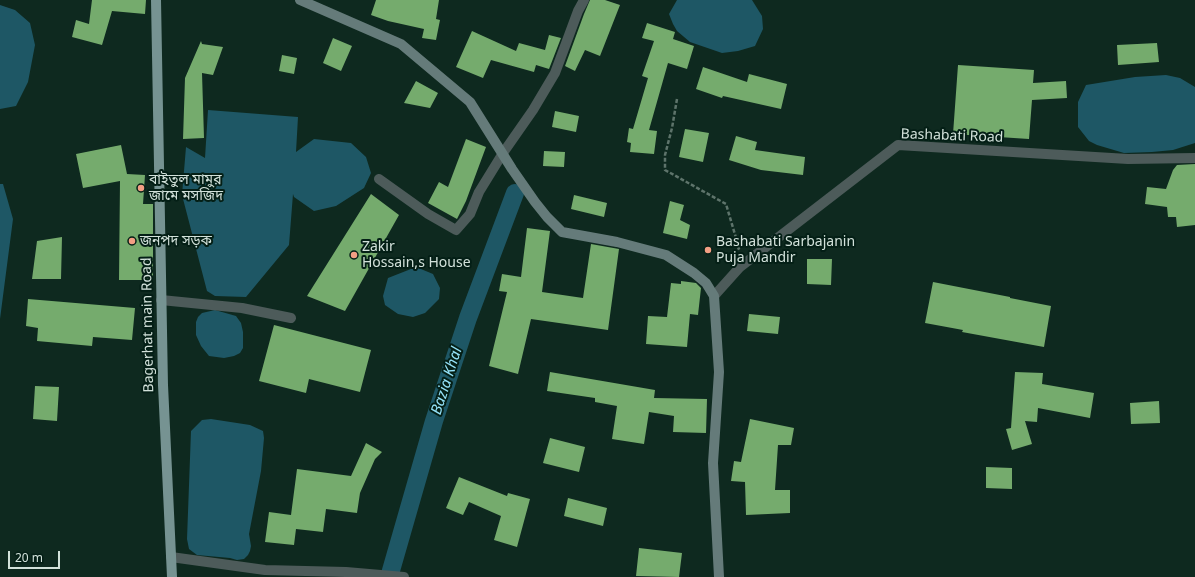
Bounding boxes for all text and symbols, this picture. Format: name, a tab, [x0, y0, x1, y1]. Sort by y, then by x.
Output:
street label: Bashabati Road	[900, 126, 1004, 146]
place label: বাইতুল মামুর জামে মসজিদ	[149, 172, 223, 204]
marker: বাইতুল মামুর জামে মসজিদ	[136, 183, 146, 193]
place label: জনপদ সড়ক	[140, 233, 212, 249]
place label: Bashabati Sarbajanin Puja Mandir	[716, 234, 855, 266]
marker: জনপদ সড়ক	[127, 236, 137, 246]
place label: Zakir Hossain,s House	[362, 239, 471, 272]
marker: Bashabati Sarbajanin Puja Mandir	[703, 245, 713, 255]
marker: Zakir Hossain,s House	[349, 250, 359, 260]
street label: Bagerhat main Road	[138, 257, 158, 393]
water label: Bazia Khal	[428, 345, 466, 417]
scale bar	[10, 543, 62, 569]
text: 20 m	[15, 549, 43, 566]

